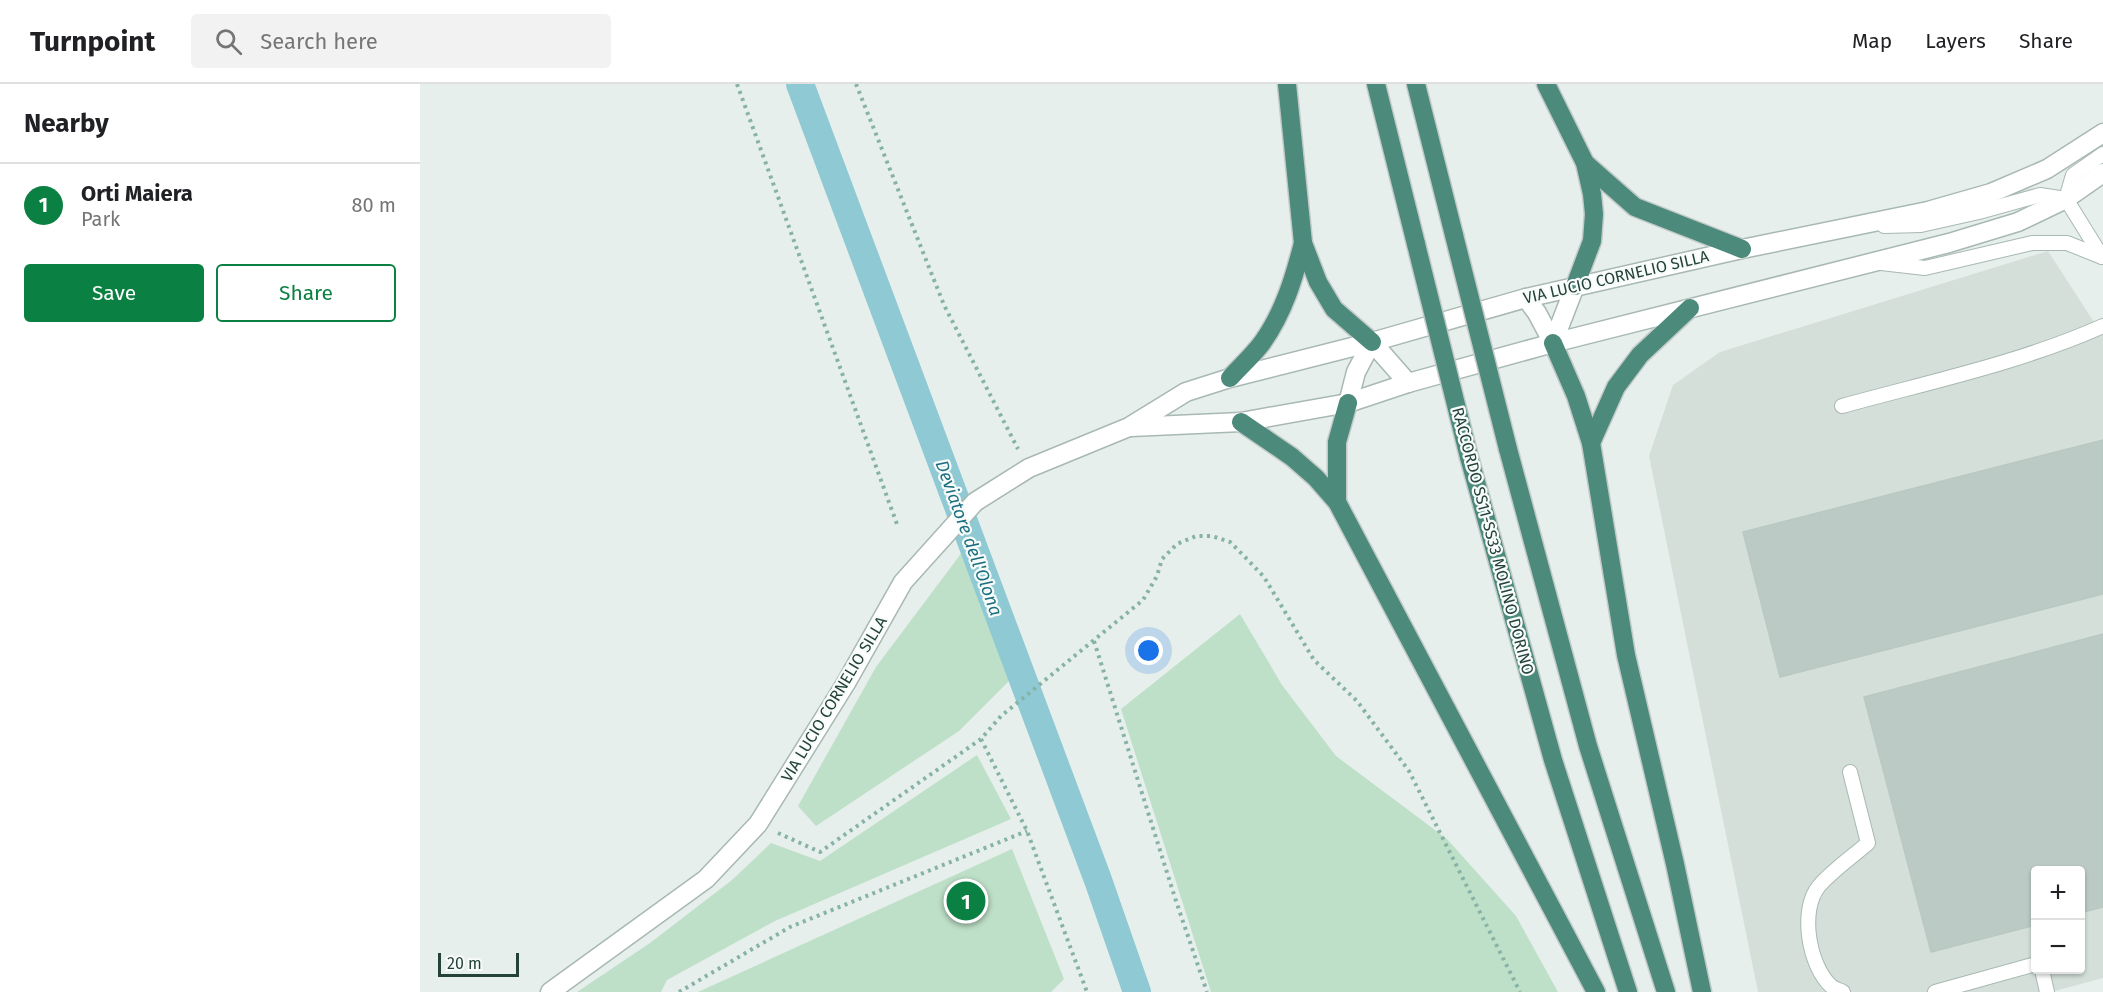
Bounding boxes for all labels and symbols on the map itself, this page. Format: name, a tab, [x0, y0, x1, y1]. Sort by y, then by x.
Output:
street label: VIA LUCIO CORNELIO SILLA	[1521, 246, 1711, 308]
street label: RACCORDO SS11-SS33 MOLINO DORINO	[1448, 405, 1538, 677]
water label: Deviatore dell'Olona	[931, 457, 1007, 619]
street label: VIA LUCIO CORNELIO SILLA	[777, 612, 891, 785]
your location	[1134, 636, 1163, 665]
pin: 1	[946, 878, 986, 924]
scale bar	[438, 950, 519, 978]

